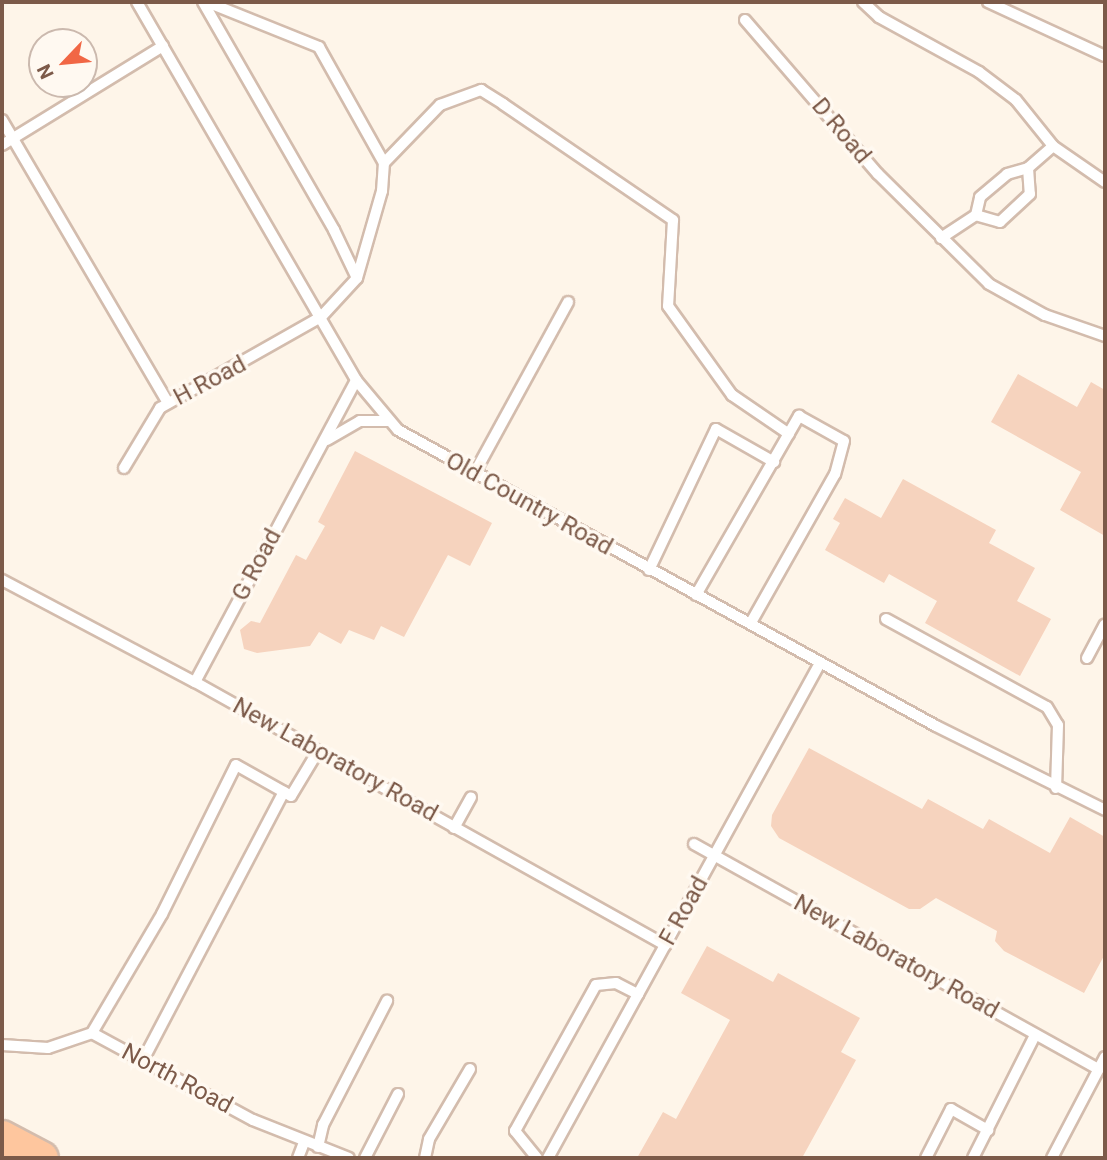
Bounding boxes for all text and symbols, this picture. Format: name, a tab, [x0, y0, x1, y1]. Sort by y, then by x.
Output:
north arrow	[28, 28, 98, 98]
text: N	[32, 60, 59, 83]
street label: D Road	[805, 92, 877, 170]
street label: H Road	[169, 350, 251, 412]
street label: Old Country Road	[441, 446, 617, 562]
street label: G Road	[226, 524, 288, 606]
street label: New Laboratory Road	[228, 692, 442, 828]
street label: F Road	[653, 872, 715, 950]
street label: New Laboratory Road	[789, 889, 1003, 1025]
street label: North Road	[117, 1038, 237, 1120]

